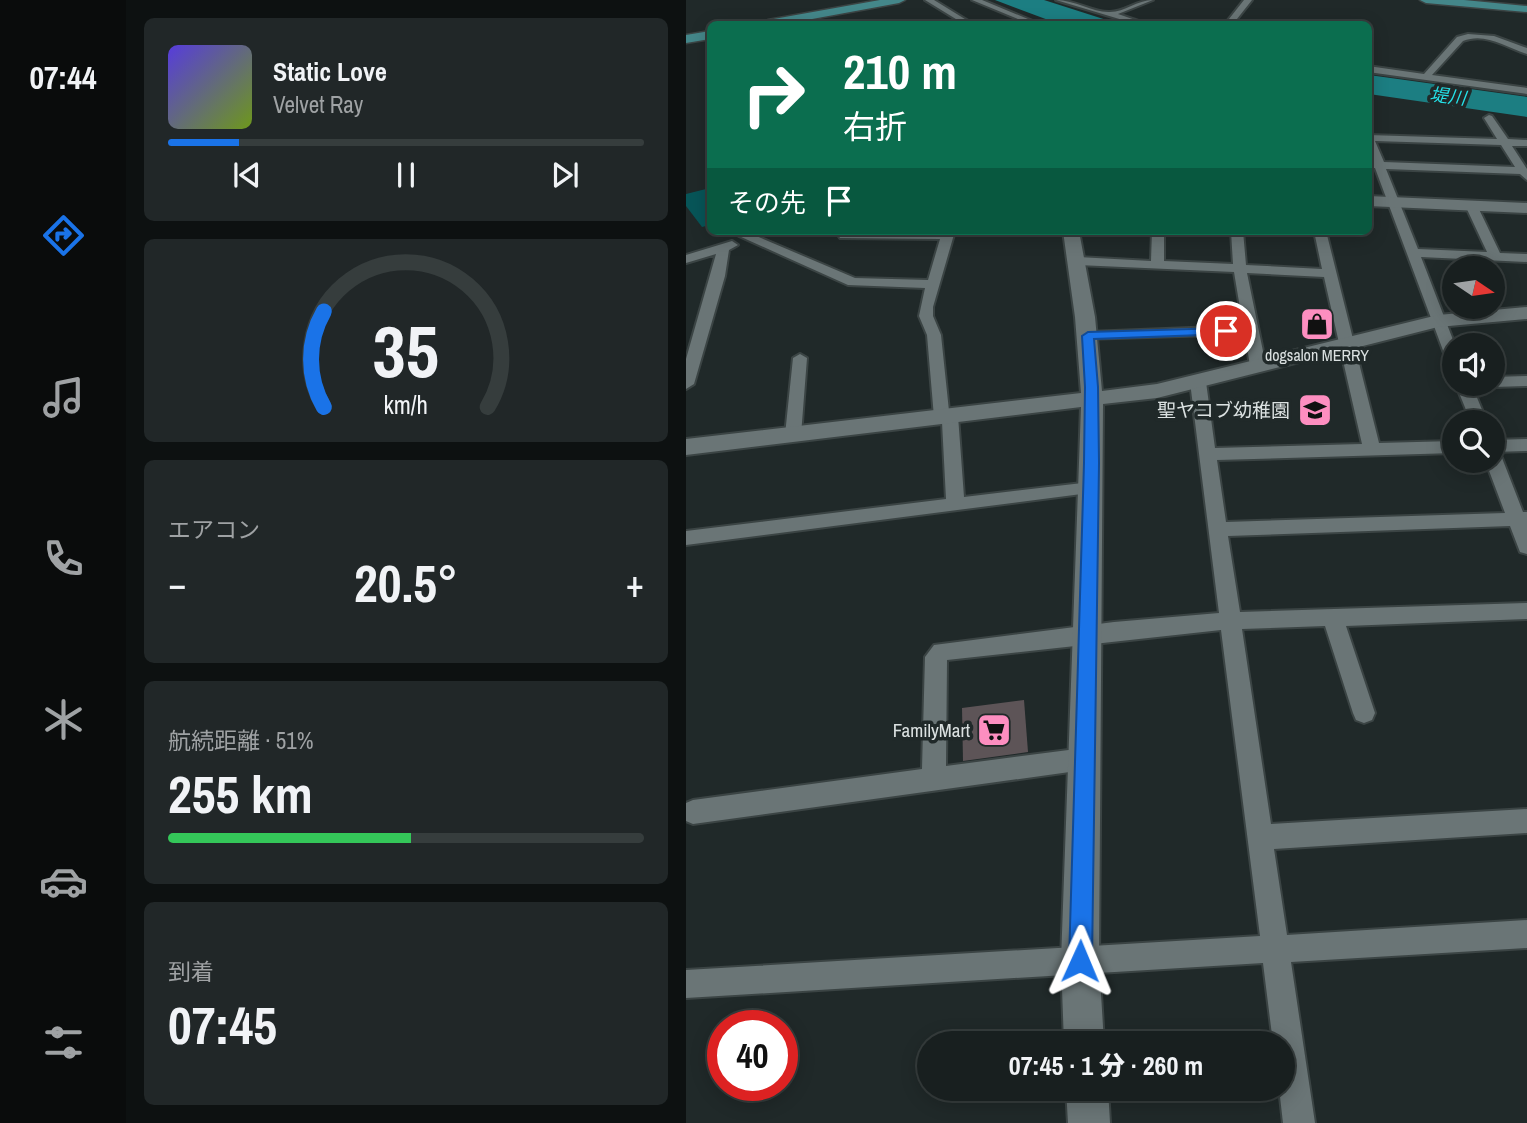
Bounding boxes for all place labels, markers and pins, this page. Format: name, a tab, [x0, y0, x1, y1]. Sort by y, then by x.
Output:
pin	[1196, 301, 1256, 361]
shop icon: dogsalon MERRY	[1298, 305, 1336, 343]
place label: dogsalon MERRY	[1265, 344, 1369, 366]
school or university icon: 聖ヤコブ幼稚園	[1296, 391, 1334, 429]
place label: 聖ヤコブ幼稚園	[1157, 397, 1290, 423]
supermarket icon: FamilyMart	[975, 711, 1013, 749]
place label: FamilyMart	[893, 717, 971, 743]

